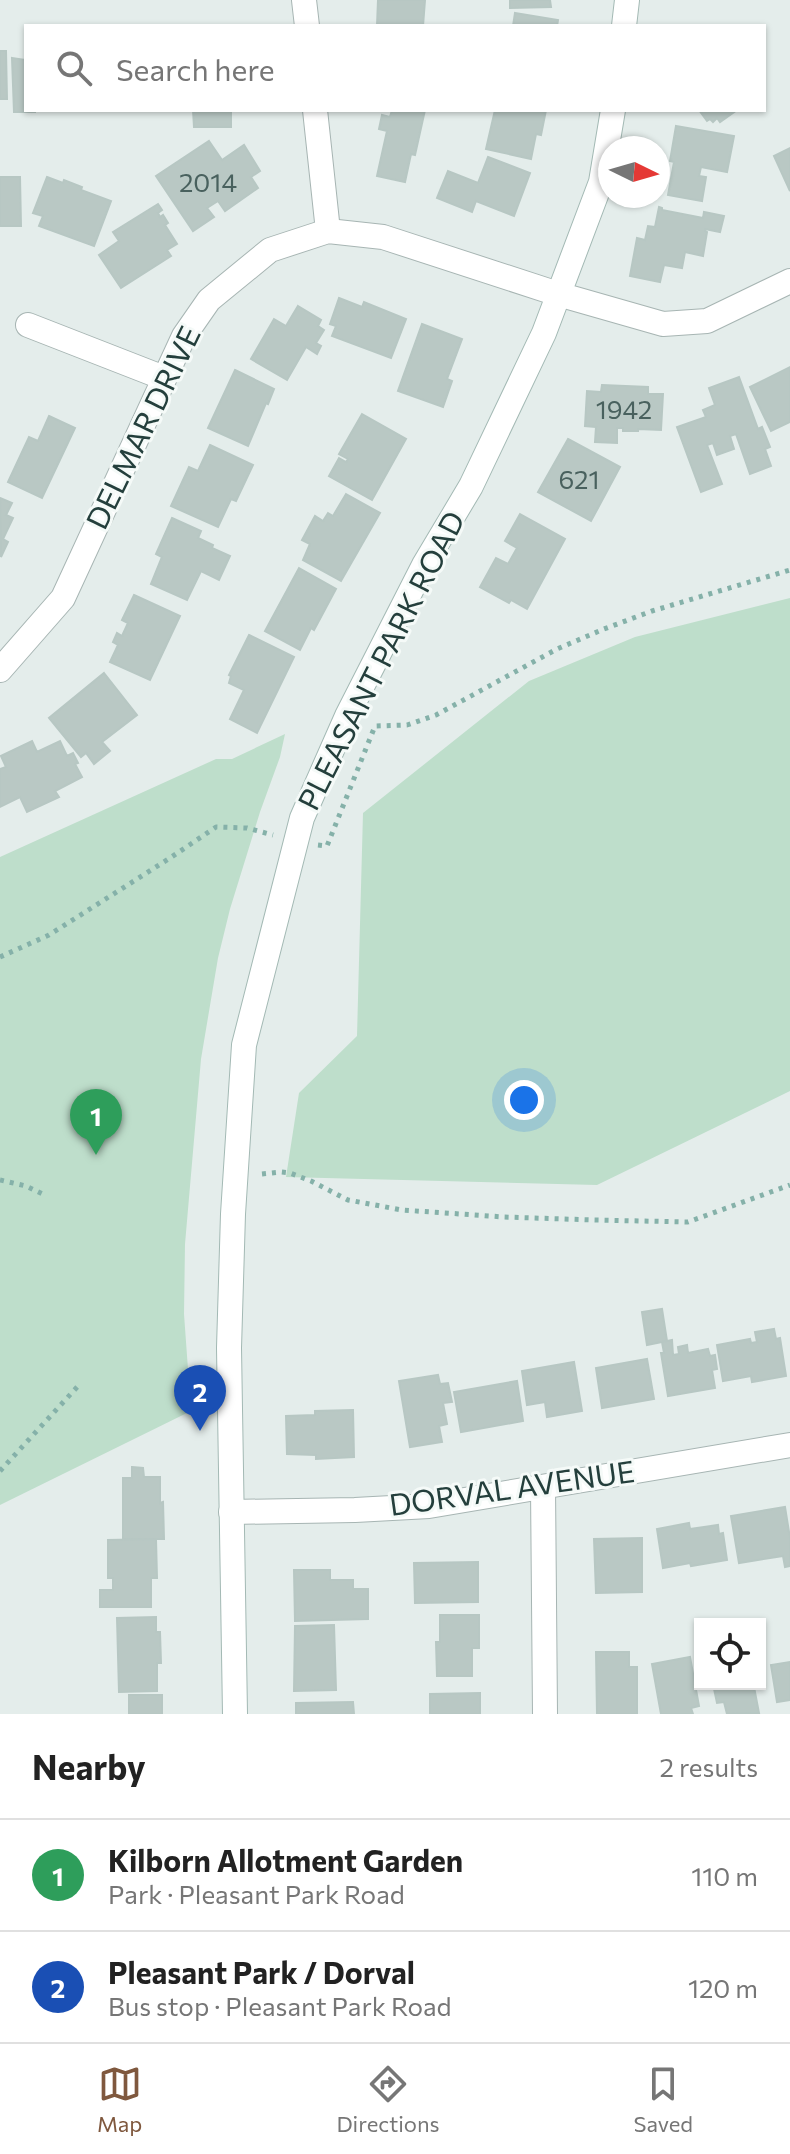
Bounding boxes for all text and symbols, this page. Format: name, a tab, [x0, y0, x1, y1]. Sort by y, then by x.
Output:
search box	[24, 24, 766, 112]
icon: search	[52, 46, 96, 90]
text: Search here	[116, 50, 275, 87]
north arrow	[598, 136, 670, 208]
house number: 2014	[179, 166, 237, 197]
street label: DELMAR DRIVE	[77, 319, 207, 534]
house number: 1942	[596, 393, 652, 424]
house number: 621	[558, 463, 600, 494]
street label: PLEASANT PARK ROAD	[288, 504, 471, 815]
your location	[504, 1080, 544, 1120]
pin: 1	[70, 1089, 122, 1155]
pin: 2	[174, 1365, 226, 1431]
street label: DORVAL AVENUE	[387, 1451, 637, 1522]
map controls	[694, 1618, 766, 1690]
button: locate	[694, 1618, 766, 1690]
text: Nearby	[32, 1745, 146, 1787]
text: 2 results	[660, 1751, 758, 1782]
text: Kilborn Allotment Garden	[108, 1841, 463, 1878]
text: 1	[52, 1860, 64, 1891]
text: 110 m	[691, 1860, 758, 1891]
text: Park · Pleasant Park Road	[108, 1878, 405, 1909]
text: Pleasant Park / Dorval	[108, 1953, 415, 1990]
text: 2	[51, 1972, 65, 2003]
text: 120 m	[688, 1972, 758, 2003]
text: Bus stop · Pleasant Park Road	[108, 1990, 452, 2021]
tab: Map	[97, 2062, 142, 2137]
tab: Directions	[336, 2062, 440, 2137]
tab: Saved	[634, 2062, 693, 2137]

